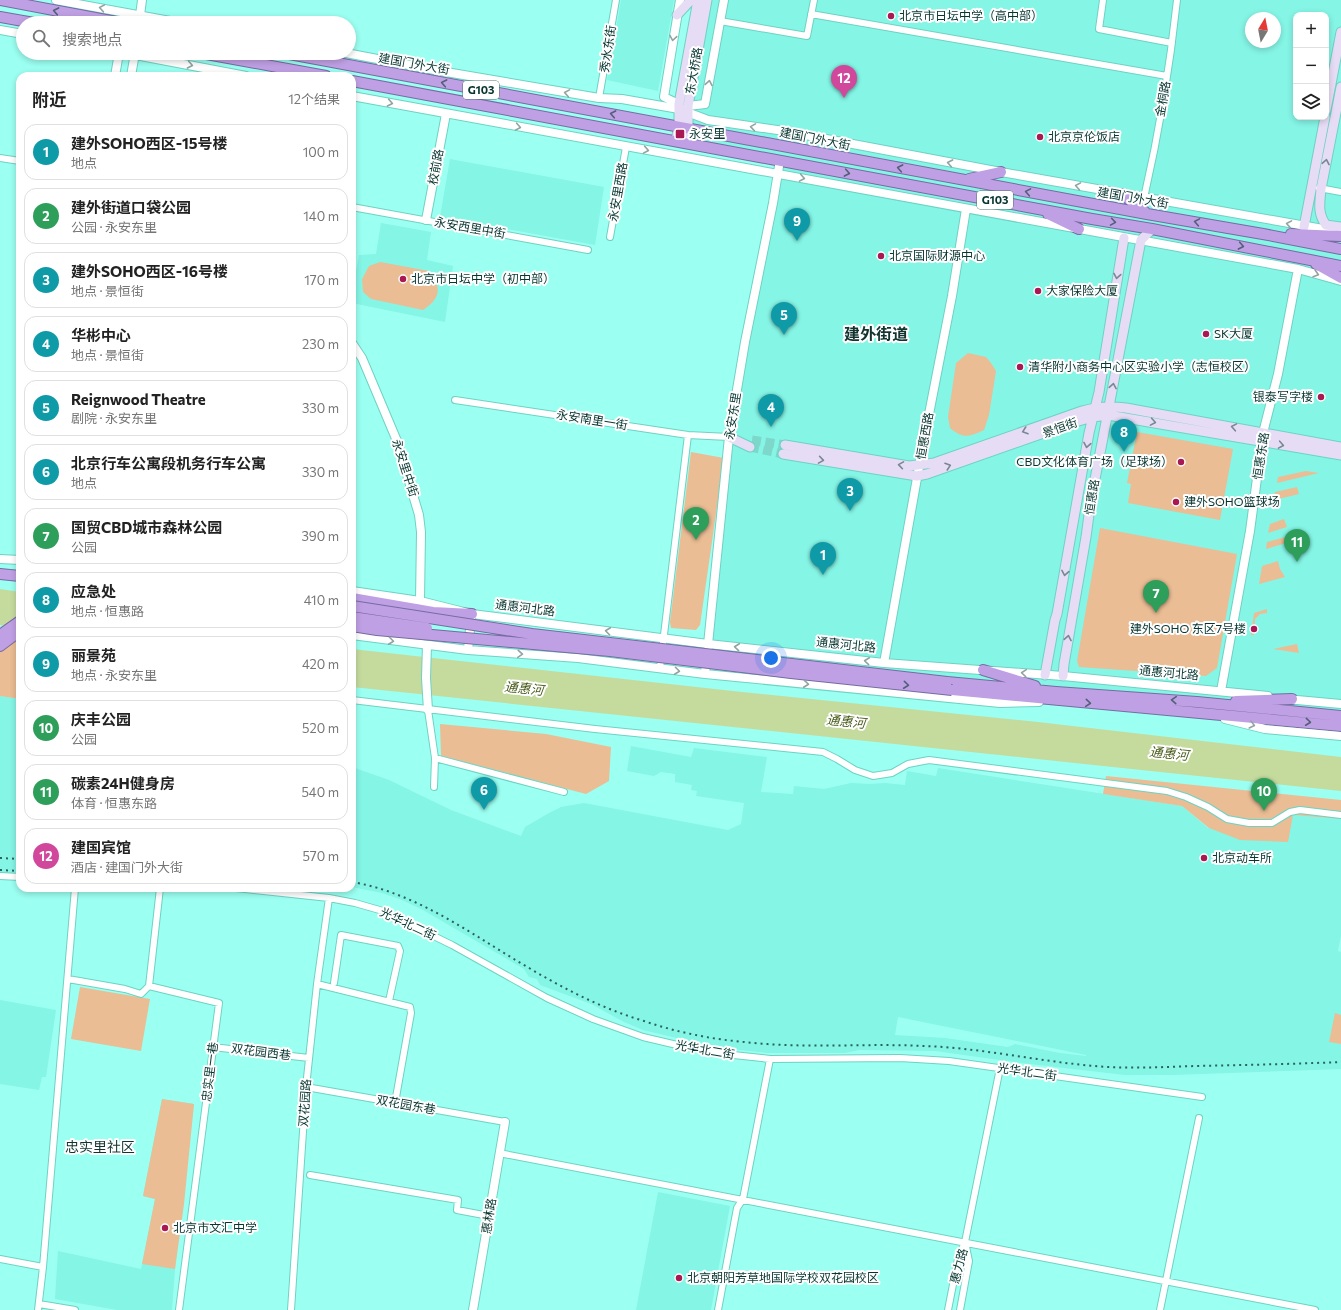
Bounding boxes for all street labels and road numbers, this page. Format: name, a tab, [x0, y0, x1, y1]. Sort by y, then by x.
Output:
street label: 秀水东街	[596, 24, 618, 74]
street label: 东大桥路	[682, 46, 704, 96]
street label: 建国门外大街	[377, 50, 451, 76]
street label: 金桐路	[1152, 80, 1172, 118]
road number: G103	[463, 81, 499, 99]
street label: 建国门外大街	[779, 124, 852, 152]
street label: 校前路	[425, 148, 445, 186]
street label: 永安里西路	[605, 161, 629, 223]
street label: 建国门外大街	[1096, 184, 1170, 210]
road number: G103	[977, 191, 1013, 209]
street label: 永安西里中街	[433, 214, 507, 240]
street label: 永安东里	[721, 391, 743, 441]
street label: 永安南里一街	[555, 406, 629, 432]
street label: 恒惠西路	[913, 411, 935, 461]
street label: 景恒街	[1040, 415, 1079, 440]
street label: 恒惠东路	[1249, 431, 1271, 481]
street label: 永安里中街	[390, 437, 422, 498]
street label: 恒惠路	[1081, 478, 1101, 516]
street label: 通惠河北路	[494, 596, 556, 618]
street label: 通惠河北路	[816, 634, 877, 654]
street label: 通惠河北路	[1139, 662, 1200, 682]
street label: 光华北二街	[378, 904, 439, 942]
street label: 光华北二街	[674, 1037, 736, 1061]
street label: 双花园西巷	[230, 1040, 292, 1062]
street label: 忠实里一巷	[198, 1041, 220, 1103]
street label: 光华北二街	[996, 1060, 1058, 1082]
street label: 双花园路	[295, 1078, 313, 1127]
street label: 双花园东巷	[375, 1092, 437, 1116]
street label: 惠林路	[478, 1197, 498, 1235]
street label: 惠力路	[947, 1247, 969, 1285]

